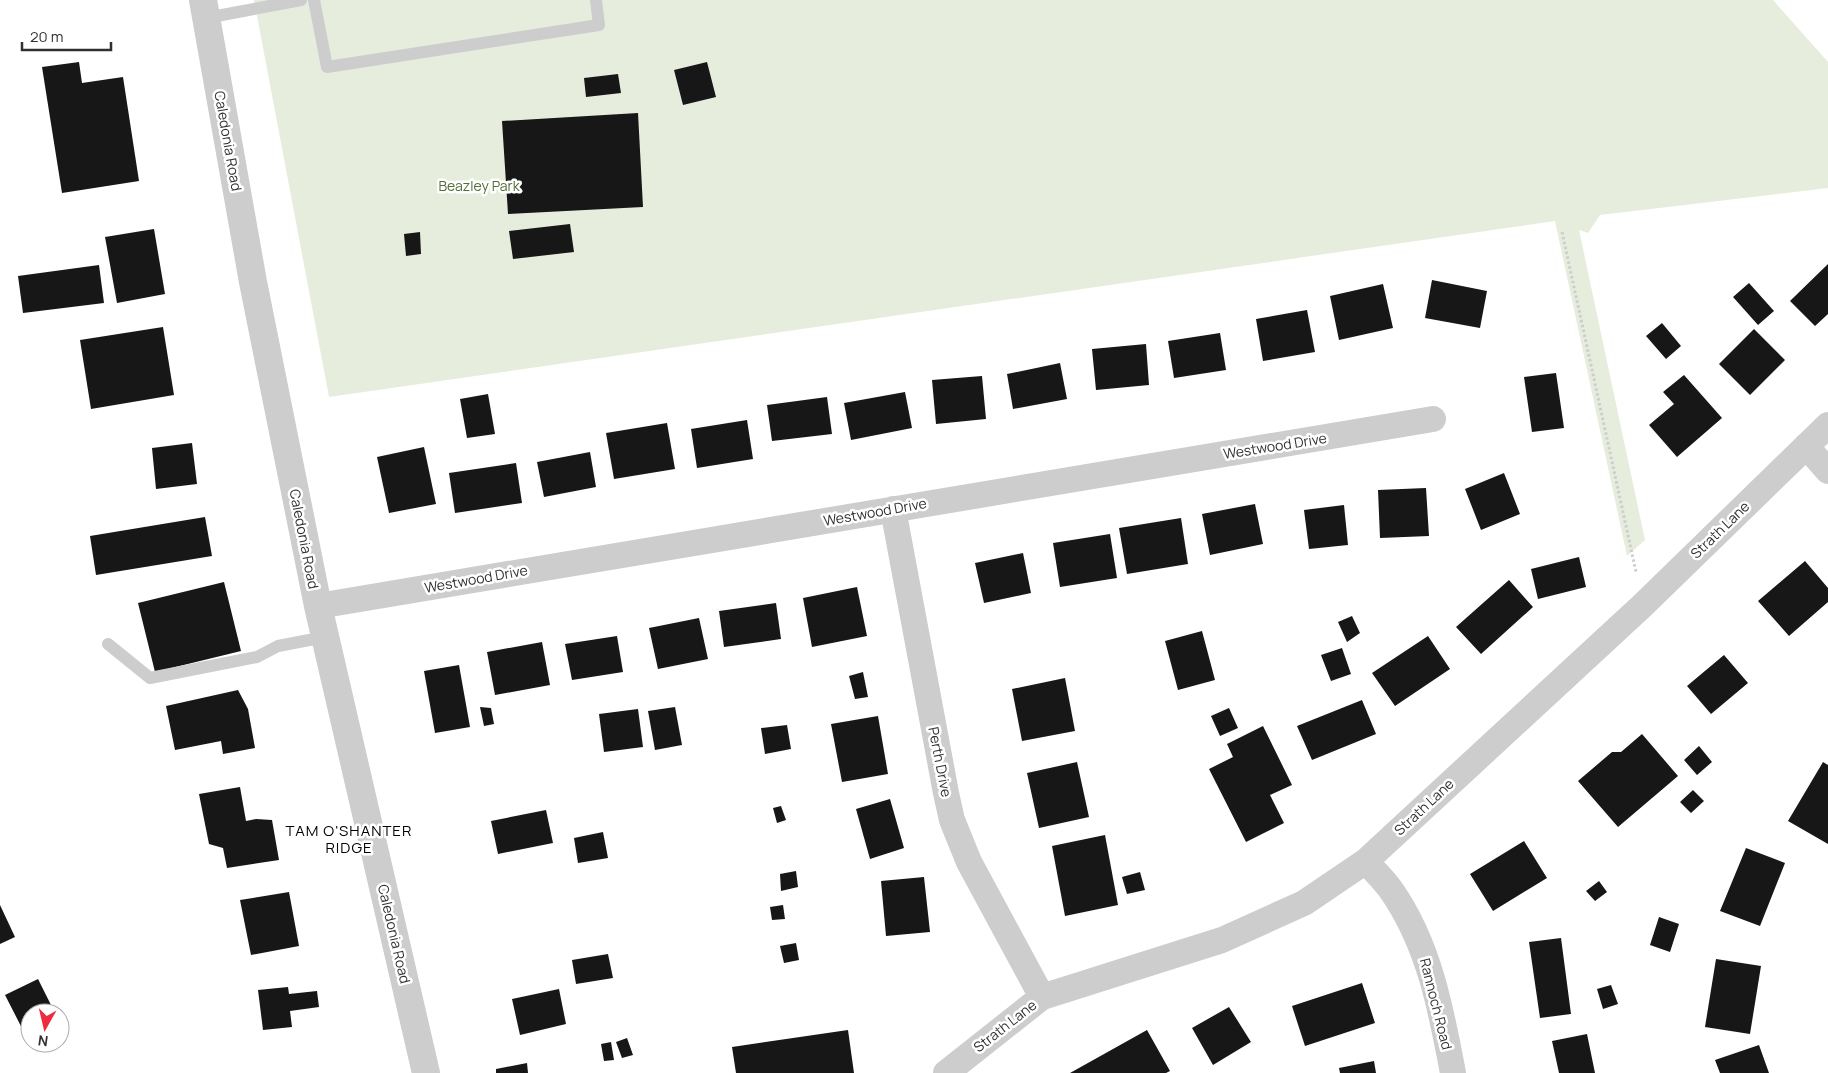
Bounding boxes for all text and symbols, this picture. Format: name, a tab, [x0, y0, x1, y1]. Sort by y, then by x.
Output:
scale bar	[22, 20, 111, 52]
text: 20 m	[30, 26, 63, 47]
street label: Caledonia Road	[210, 89, 247, 192]
park label: Beazley Park	[438, 176, 521, 195]
street label: Westwood Drive	[1222, 428, 1328, 463]
street label: Caledonia Road	[286, 487, 323, 590]
street label: Westwood Drive	[822, 493, 928, 530]
street label: Strath Lane	[1686, 497, 1753, 562]
street label: Westwood Drive	[423, 560, 529, 597]
street label: Perth Drive	[924, 725, 957, 799]
street label: Strath Lane	[1390, 774, 1458, 839]
district label: TAM O'SHANTER RIDGE	[286, 820, 412, 858]
street label: Caledonia Road	[374, 882, 415, 985]
street label: Rannoch Road	[1416, 956, 1457, 1052]
street label: Strath Lane	[969, 995, 1040, 1056]
north arrow	[20, 1003, 70, 1053]
text: N	[37, 1031, 49, 1051]

